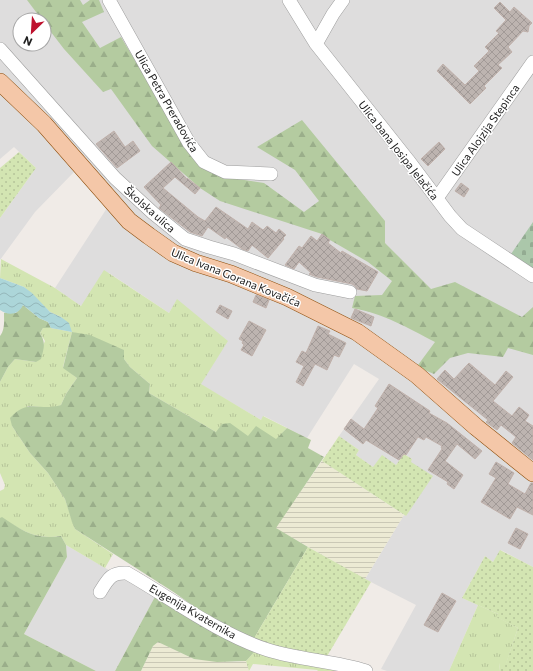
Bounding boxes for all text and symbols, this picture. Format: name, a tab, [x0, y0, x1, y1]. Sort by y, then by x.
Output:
north arrow	[12, 12, 52, 52]
text: N	[21, 34, 34, 49]
street label: Ulica Petra Preradovića	[133, 48, 201, 154]
street label: Ulica Alojzija Stepinca	[448, 82, 522, 178]
street label: Ulica bana Josipa Jelačića	[355, 98, 442, 203]
street label: Školska ulica	[122, 183, 179, 235]
street label: Ulica Ivana Gorana Kovačića	[169, 245, 303, 309]
street label: Eugenija Kvaternika	[147, 581, 239, 641]

